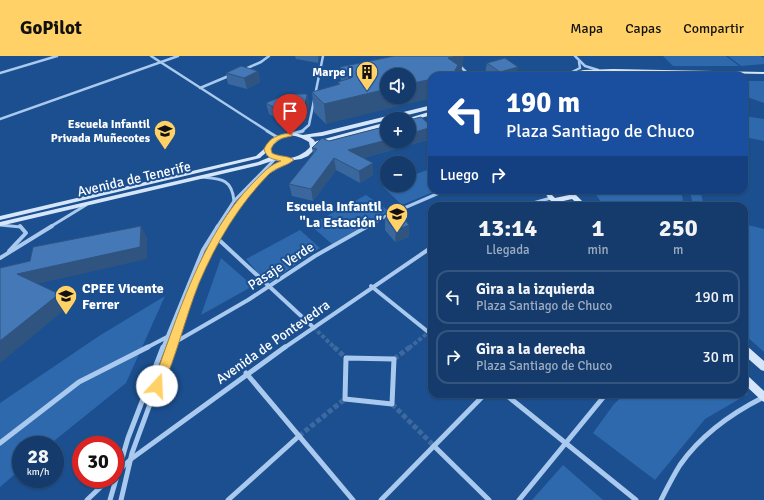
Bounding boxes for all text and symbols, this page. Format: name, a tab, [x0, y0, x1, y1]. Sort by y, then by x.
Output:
text: GoPilot	[20, 16, 82, 40]
text: Mapa	[570, 20, 603, 37]
text: Capas	[625, 20, 661, 37]
text: Compartir	[683, 20, 744, 37]
building icon: Marpe I	[354, 59, 380, 92]
place label: Marpe I	[312, 65, 352, 80]
map controls	[380, 68, 416, 192]
button: sound	[380, 68, 416, 104]
text: 190 m	[506, 86, 580, 120]
icon: left	[440, 88, 492, 140]
pin	[273, 94, 307, 135]
icon: arrive	[279, 100, 301, 122]
button: +	[380, 112, 416, 148]
place label: Escuela Infantil Privada Muñecotes	[51, 117, 151, 146]
school or university icon: Escuela Infantil Privada Muñecotes	[152, 118, 178, 151]
text: Plaza Santiago de Chuco	[506, 120, 695, 142]
button: −	[380, 156, 416, 192]
street label: Avenida de Tenerife	[76, 158, 192, 200]
icon: right	[487, 164, 509, 186]
text: Luego	[440, 166, 479, 184]
place label: Escuela Infantil "La Estación"	[286, 198, 383, 231]
school or university icon: Escuela Infantil "La Estación"	[384, 201, 410, 234]
text: 13:14	[478, 213, 537, 243]
text: 1	[592, 213, 604, 243]
text: 250	[659, 213, 698, 243]
street label: Pasaje Verde	[245, 238, 317, 294]
text: Llegada	[486, 242, 530, 258]
text: min	[588, 242, 609, 258]
text: m	[673, 242, 683, 258]
place label: CPEE Vicente Ferrer	[82, 280, 164, 313]
text: Gira a la izquierda	[476, 280, 595, 298]
school or university icon: CPEE Vicente Ferrer	[53, 283, 79, 316]
icon: left	[442, 286, 464, 308]
text: 190 m	[694, 288, 734, 306]
street label: Avenida de Pontevedra	[213, 296, 333, 388]
text: Plaza Santiago de Chuco	[476, 298, 612, 314]
text: Gira a la derecha	[476, 340, 586, 358]
icon: right	[442, 346, 464, 368]
text: 30 m	[703, 348, 734, 366]
text: Plaza Santiago de Chuco	[476, 358, 612, 374]
position arrow	[136, 365, 178, 407]
speed limit sign: 30	[72, 436, 124, 488]
text: 28	[27, 444, 49, 469]
text: km/h	[27, 466, 49, 478]

